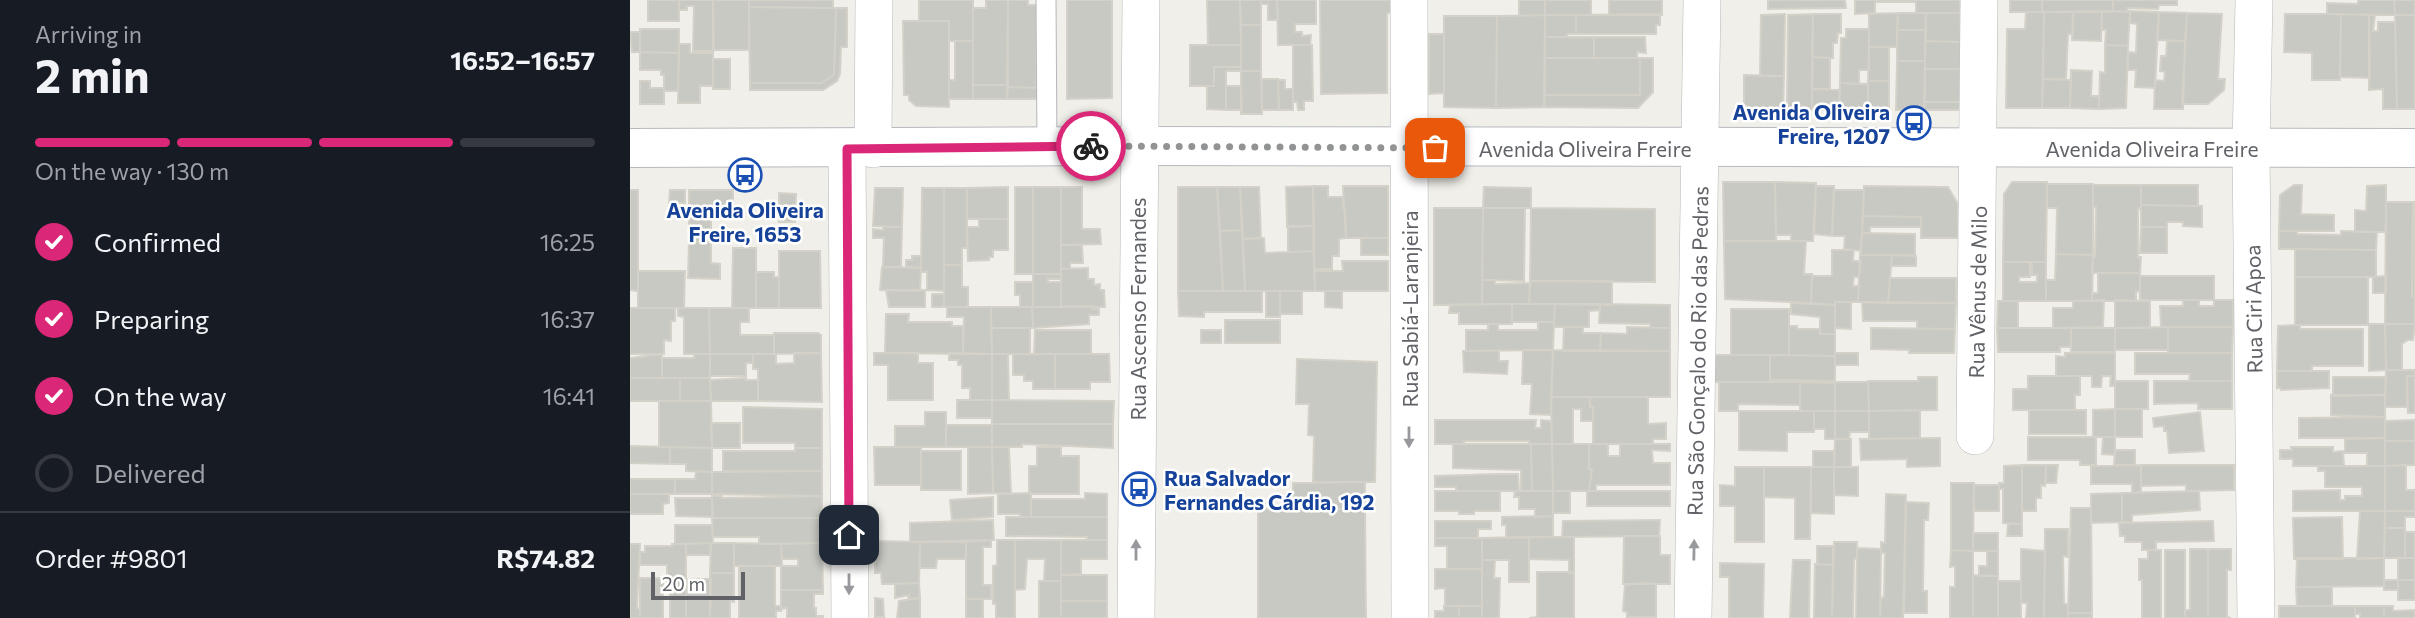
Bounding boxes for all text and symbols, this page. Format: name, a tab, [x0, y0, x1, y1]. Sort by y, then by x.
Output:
text: Arriving in	[35, 20, 142, 48]
text: 16:52–16:57	[450, 44, 595, 75]
text: 2 min	[35, 46, 150, 102]
place label: Avenida Oliveira Freire, 1207	[1733, 99, 1890, 148]
bus stop icon: Avenida Oliveira Freire, 1207	[1895, 104, 1933, 142]
courier	[1056, 111, 1126, 181]
pin	[1405, 118, 1465, 178]
icon: bike	[1072, 127, 1110, 165]
icon: bag	[1416, 129, 1454, 167]
street label: Avenida Oliveira Freire	[1478, 136, 1692, 161]
street label: Avenida Oliveira Freire	[2045, 136, 2259, 161]
bus stop icon: Avenida Oliveira Freire, 1653	[726, 156, 764, 194]
text: On the way · 130 m	[35, 157, 229, 185]
street label: Rua São Gonçalo do Rio das Pedras	[1682, 186, 1712, 516]
place label: Avenida Oliveira Freire, 1653	[666, 197, 824, 246]
street label: Rua Ascenso Fernandes	[1125, 197, 1150, 421]
street label: Rua Vênus de Milo	[1963, 205, 1991, 379]
street label: Rua Sabiá-Laranjeira	[1397, 211, 1422, 407]
icon: check	[35, 223, 73, 261]
text: Confirmed	[94, 226, 221, 257]
text: 16:25	[540, 228, 595, 256]
street label: Rua Ciri Apoa	[2239, 244, 2267, 374]
icon: check	[35, 300, 73, 338]
text: Preparing	[94, 303, 209, 334]
text: 16:37	[541, 305, 595, 333]
icon: check	[35, 377, 73, 415]
text: On the way	[94, 380, 227, 411]
text: 16:41	[543, 382, 595, 410]
one-way arrow	[1403, 426, 1415, 448]
text: Delivered	[94, 457, 205, 488]
place label: Rua Salvador Fernandes Cárdia, 192	[1164, 465, 1375, 514]
bus stop icon: Rua Salvador Fernandes Cárdia, 192	[1120, 470, 1158, 508]
pin	[819, 505, 879, 565]
icon: home	[830, 516, 868, 554]
one-way arrow	[1130, 539, 1142, 561]
one-way arrow	[1688, 539, 1700, 561]
text: Order #9801	[35, 542, 188, 573]
text: R$74.82	[496, 542, 595, 573]
scale bar	[651, 569, 746, 601]
text: 20 m	[662, 572, 705, 595]
one-way arrow	[843, 574, 855, 596]

